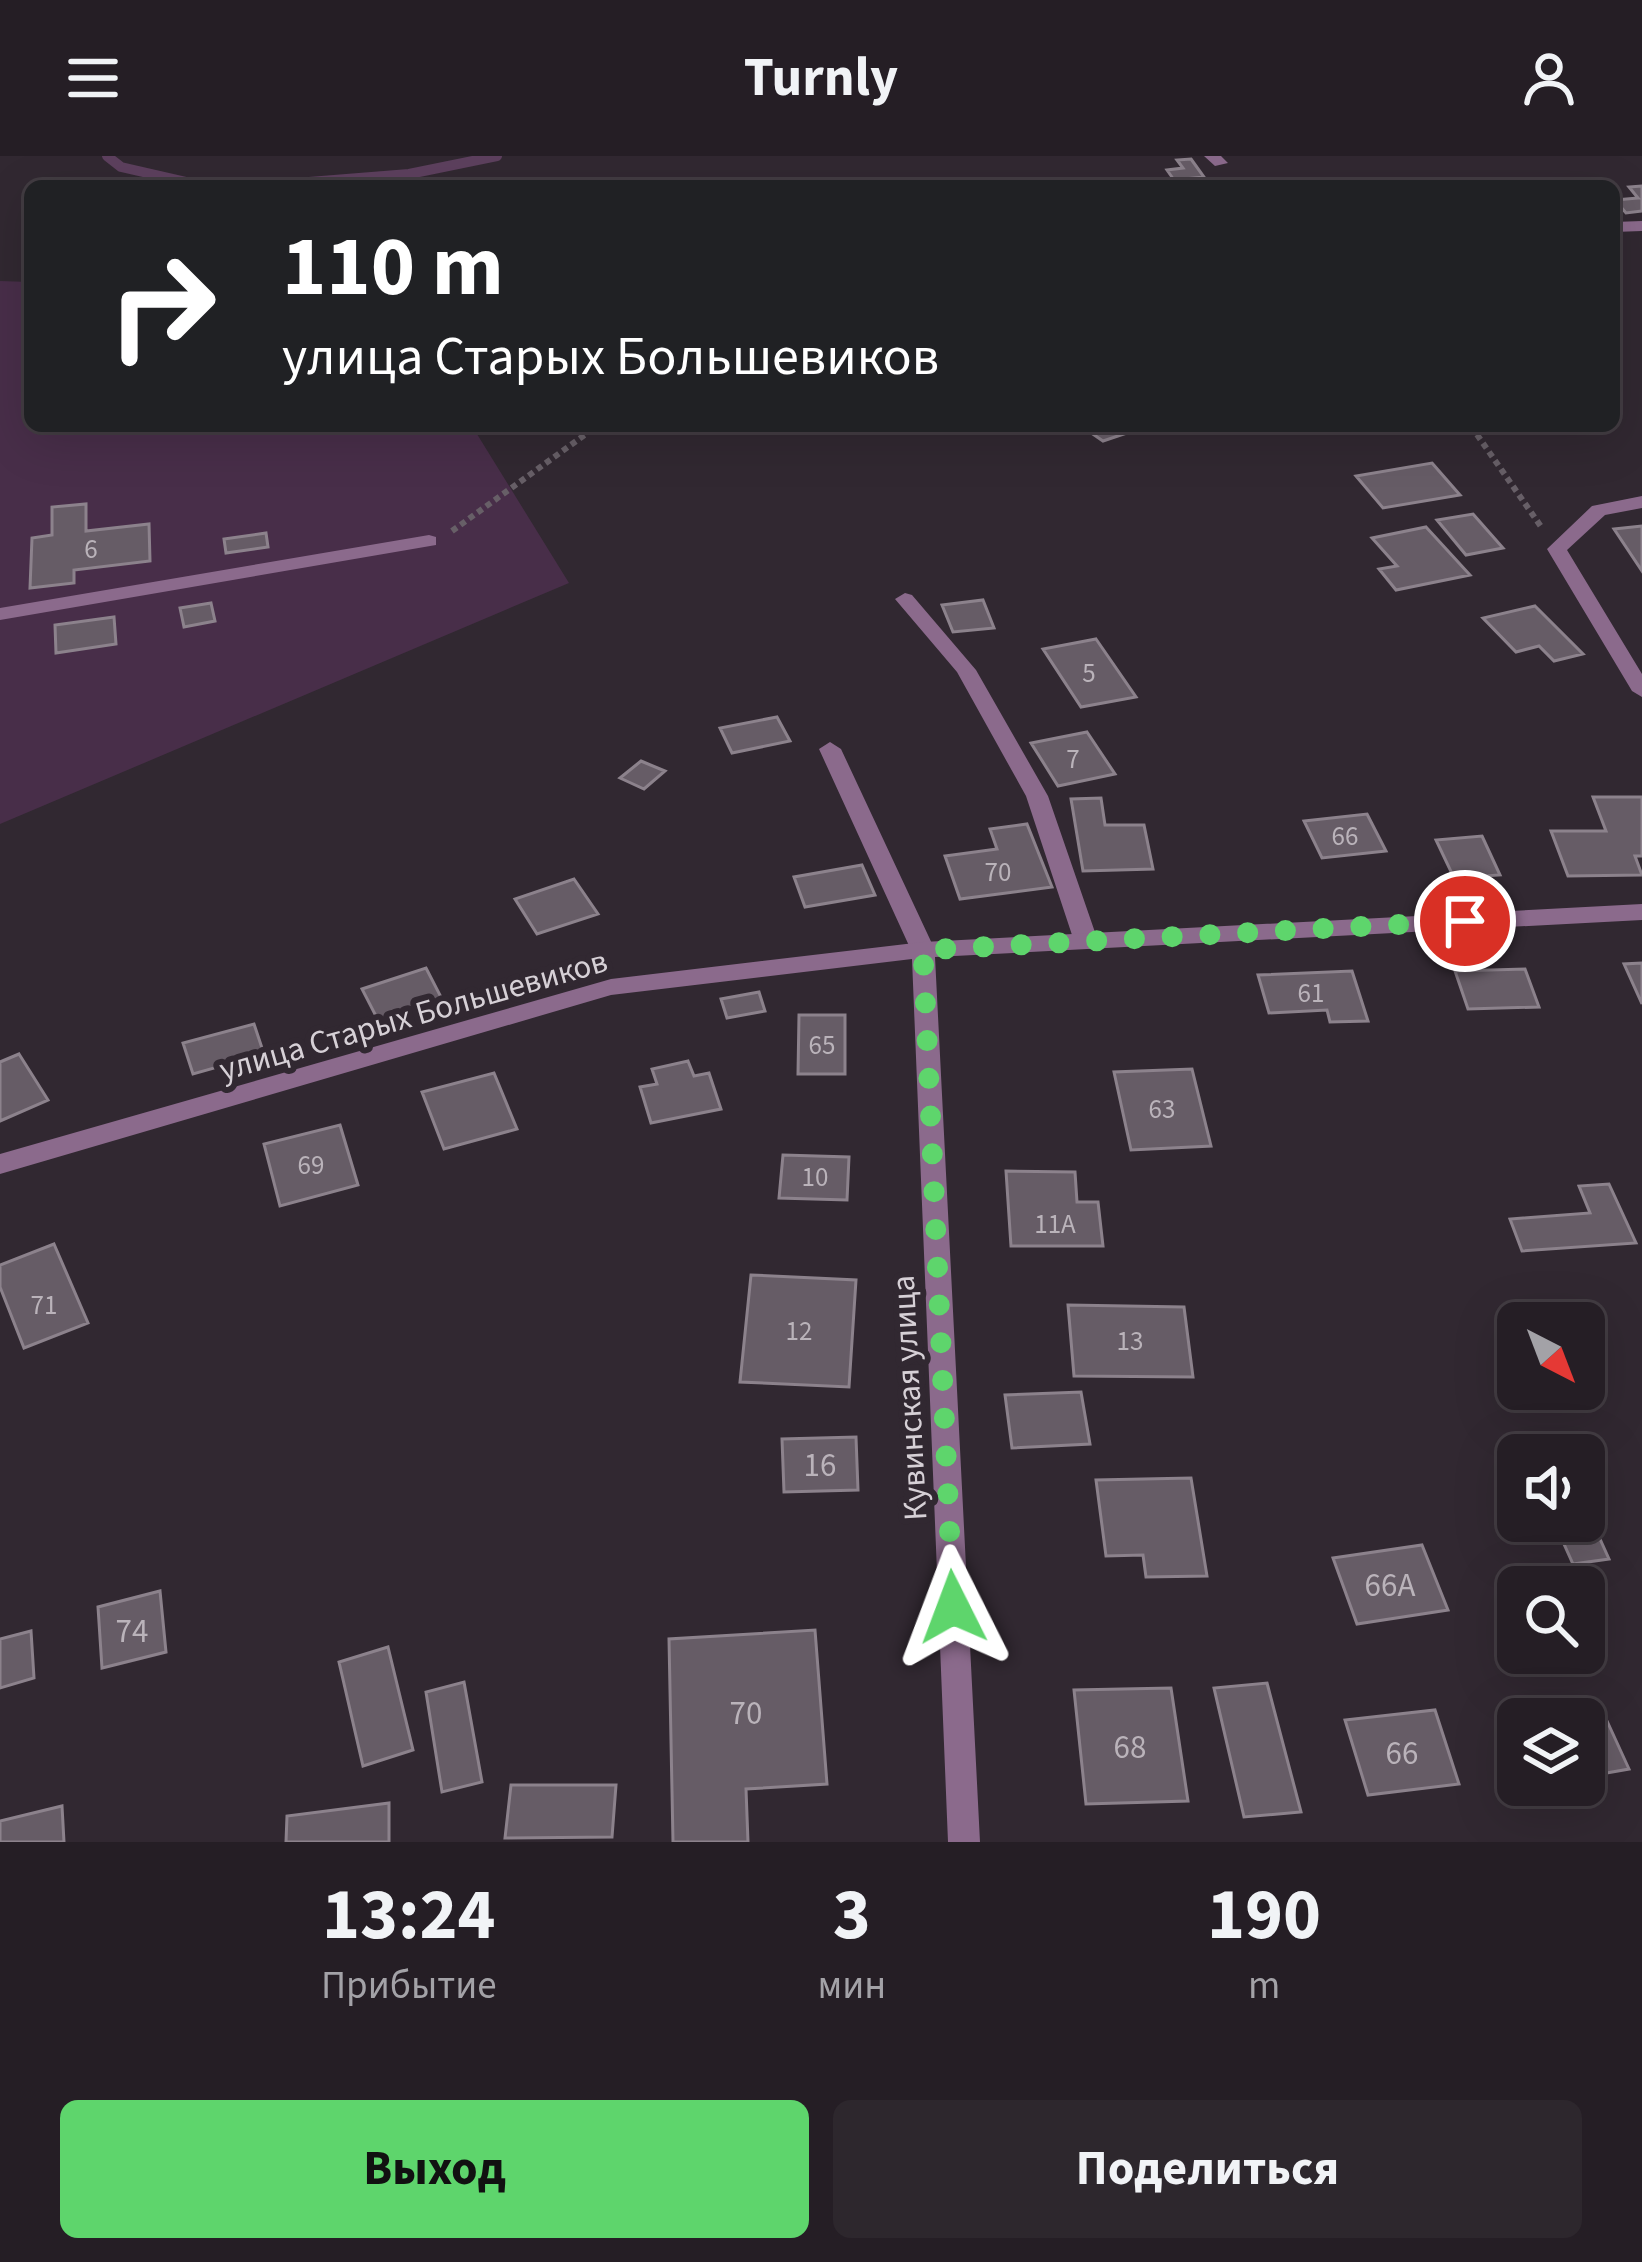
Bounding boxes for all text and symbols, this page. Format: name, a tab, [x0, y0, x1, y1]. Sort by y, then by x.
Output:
text: Turnly	[744, 40, 898, 117]
icon: menu	[60, 45, 126, 111]
icon: person	[1516, 45, 1582, 111]
text: 110 m	[282, 208, 504, 328]
icon: right	[84, 228, 240, 384]
text: улица Старых Большевиков	[282, 319, 939, 396]
house number: 6	[84, 530, 98, 569]
house number: 5	[1082, 654, 1096, 693]
house number: 7	[1066, 740, 1080, 779]
house number: 66	[1332, 817, 1358, 856]
house number: 70	[985, 853, 1011, 892]
pin	[1414, 870, 1516, 972]
icon: arrive	[1432, 888, 1498, 954]
street label: улица Старых Большевиков	[214, 937, 613, 1093]
house number: 61	[1298, 974, 1324, 1013]
house number: 65	[809, 1026, 835, 1065]
house number: 63	[1149, 1090, 1175, 1129]
house number: 69	[298, 1146, 324, 1185]
house number: 10	[802, 1158, 828, 1197]
house number: 11А	[1034, 1205, 1076, 1244]
street label: Кувинская улица	[880, 1274, 939, 1522]
house number: 71	[31, 1286, 57, 1325]
north arrow	[1497, 1302, 1605, 1410]
map controls	[1497, 1302, 1605, 1806]
house number: 12	[786, 1312, 812, 1351]
house number: 13	[1117, 1322, 1143, 1361]
button: sound	[1497, 1434, 1605, 1542]
house number: 16	[804, 1442, 836, 1489]
position arrow	[890, 1544, 1016, 1670]
house number: 66А	[1365, 1562, 1415, 1609]
button: search	[1497, 1566, 1605, 1674]
house number: 74	[116, 1608, 148, 1655]
house number: 70	[730, 1690, 762, 1737]
button: layers	[1497, 1698, 1605, 1806]
house number: 68	[1114, 1724, 1146, 1771]
house number: 66	[1386, 1730, 1418, 1777]
text: 13:24	[322, 1864, 496, 1967]
text: 3	[833, 1864, 871, 1967]
text: 190	[1207, 1864, 1321, 1967]
text: Прибытие	[321, 1958, 497, 2014]
text: мин	[817, 1958, 886, 2014]
text: m	[1248, 1958, 1280, 2014]
button: Выход	[60, 2100, 809, 2238]
button: Поделиться	[833, 2100, 1582, 2238]

